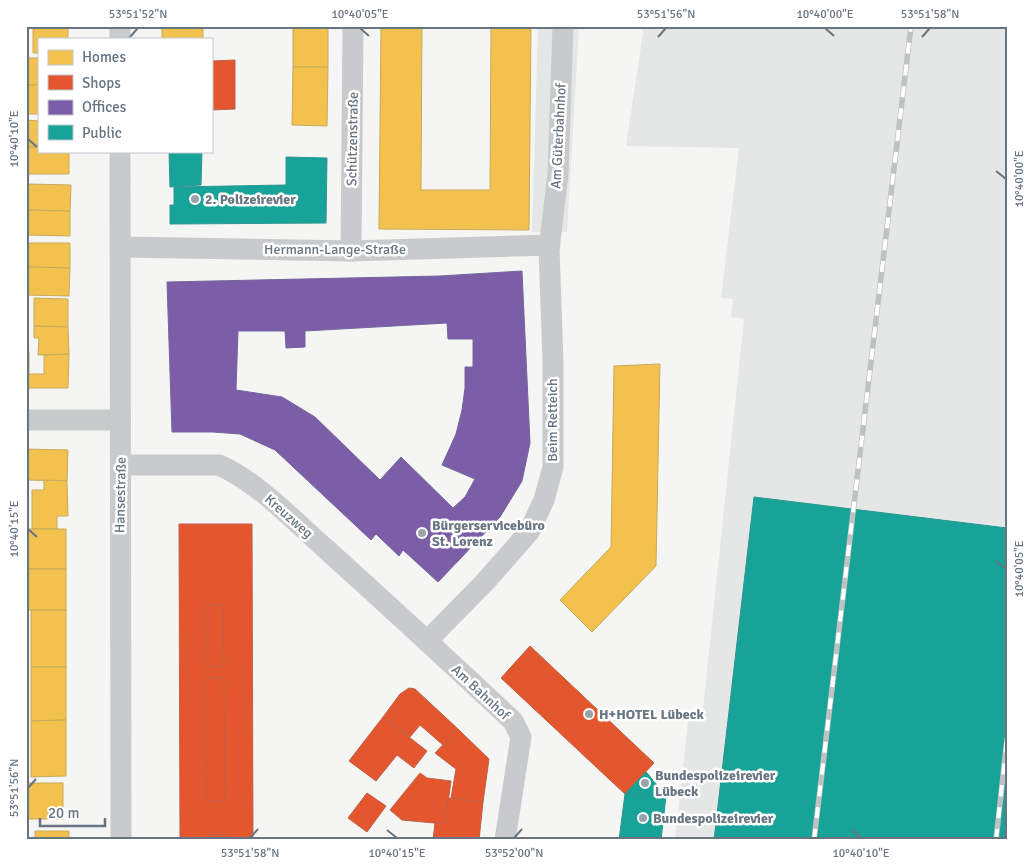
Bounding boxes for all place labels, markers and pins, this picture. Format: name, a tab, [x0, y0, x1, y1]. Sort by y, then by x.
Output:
place label: 2. Polizeirevier	[205, 191, 296, 208]
marker: 2. Polizeirevier	[189, 193, 201, 205]
place label: Bürgerservicebüro St. Lorenz	[432, 517, 545, 550]
marker: Bürgerservicebüro St. Lorenz	[416, 527, 428, 539]
place label: H+HOTEL Lübeck	[599, 706, 704, 723]
marker: H+HOTEL Lübeck	[583, 708, 595, 720]
place label: Bundespolizeirevier Lübeck	[655, 767, 776, 800]
marker: Bundespolizeirevier Lübeck	[639, 777, 651, 789]
place label: Bundespolizeirevier	[653, 810, 774, 827]
marker: Bundespolizeirevier	[637, 812, 649, 824]

